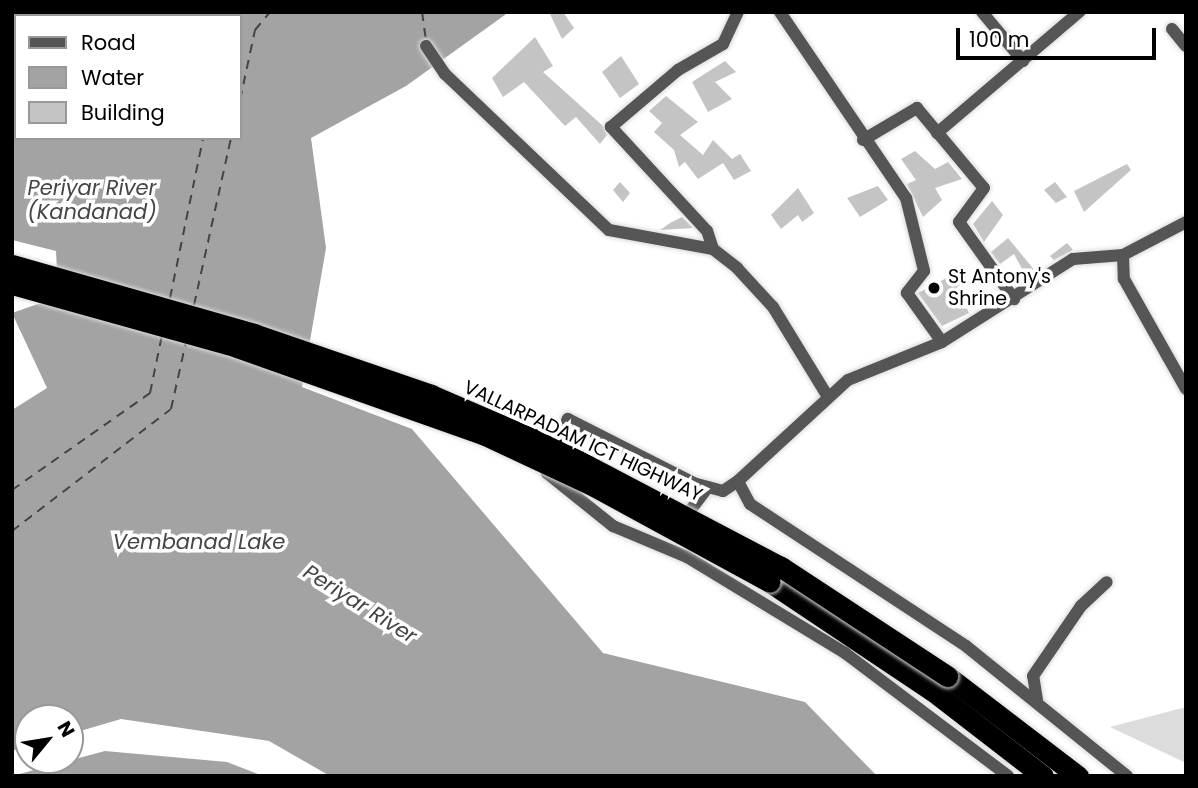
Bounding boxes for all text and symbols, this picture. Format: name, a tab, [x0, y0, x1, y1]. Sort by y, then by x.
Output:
legend	[14, 14, 242, 140]
scale bar	[960, 14, 1160, 58]
text: 100 m	[969, 25, 1029, 54]
text: Road	[81, 28, 136, 57]
text: Water	[81, 63, 144, 92]
text: Building	[81, 98, 165, 127]
water label: Periyar River (Kandanad)	[27, 175, 157, 225]
place label: St Antony's Shrine	[948, 266, 1051, 310]
marker: St Antony's Shrine	[926, 280, 942, 296]
street label: VALLARPADAM ICT HIGHWAY	[460, 376, 706, 506]
water label: Vembanad Lake	[113, 529, 285, 555]
water label: Periyar River	[299, 559, 421, 649]
north arrow	[14, 704, 84, 774]
text: N	[51, 716, 81, 742]

